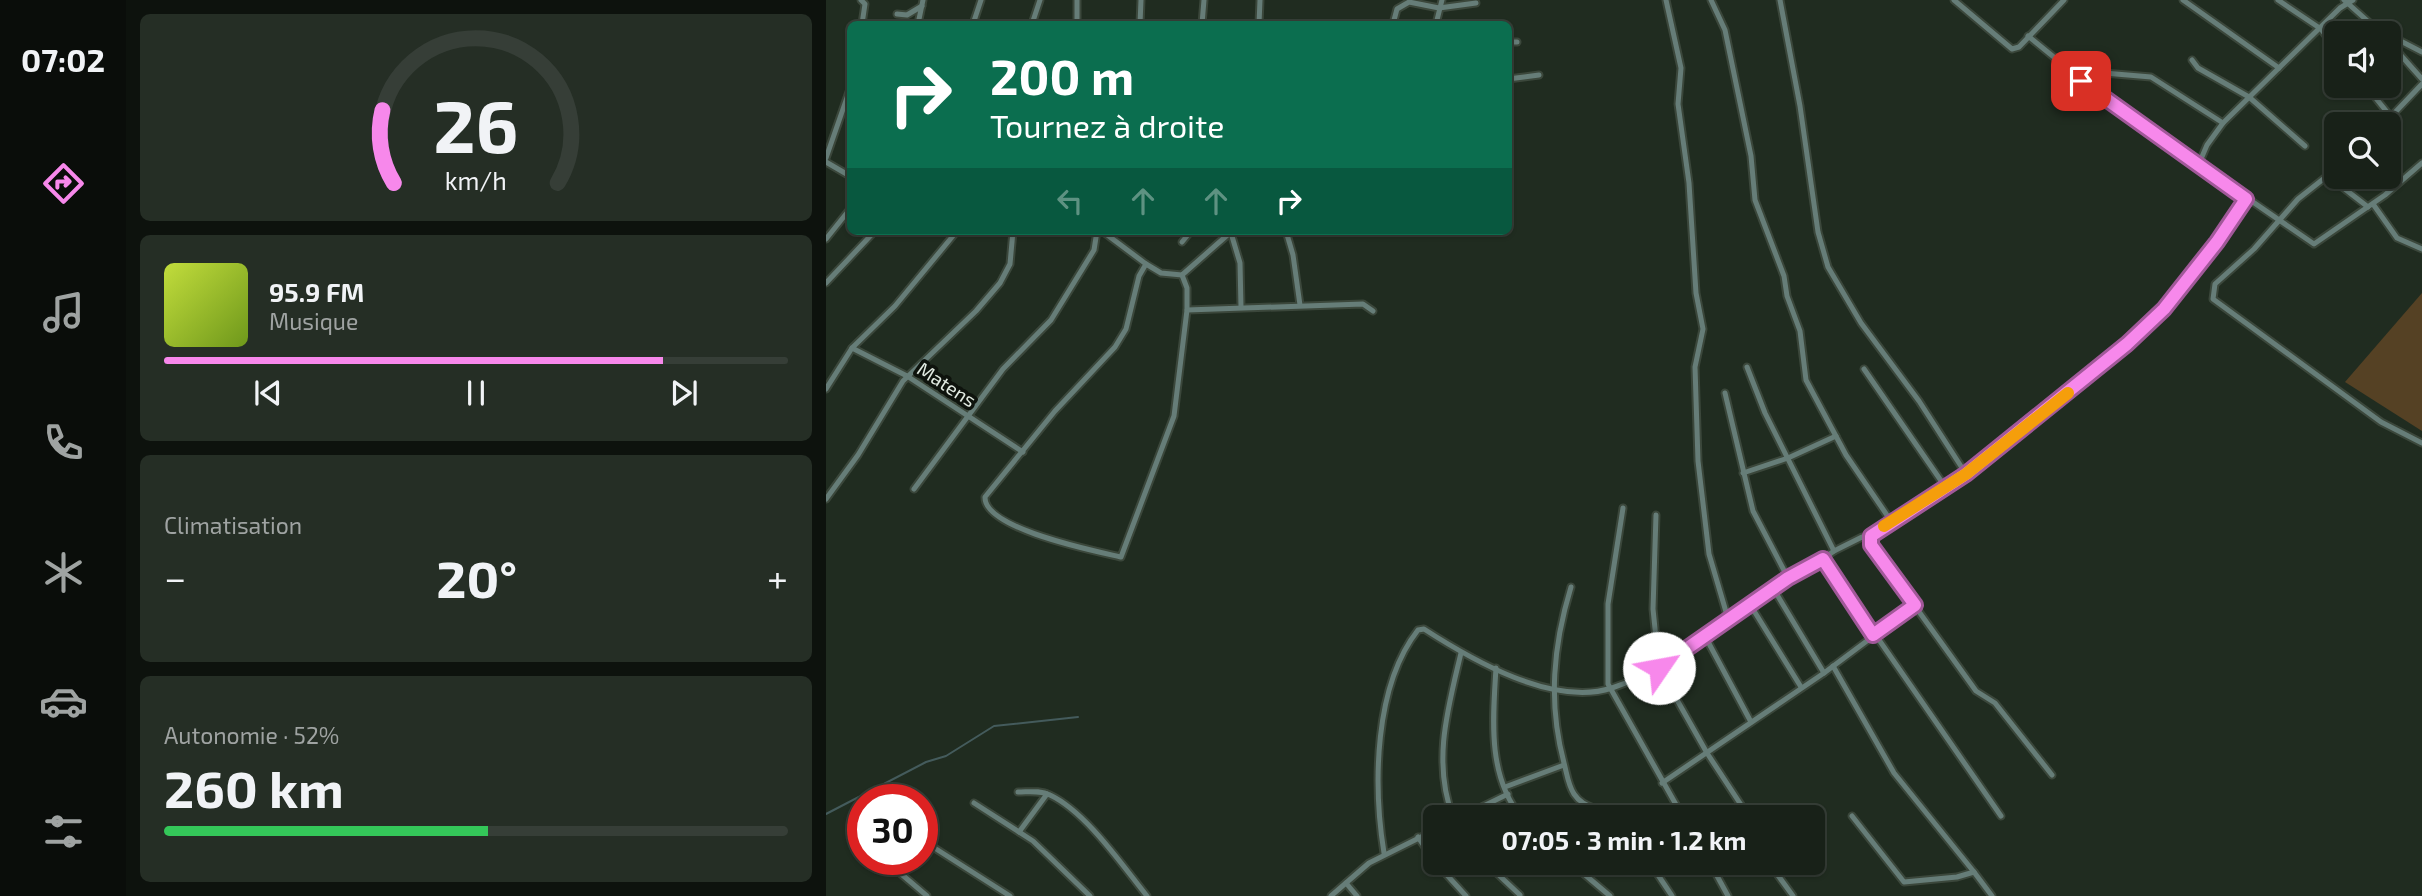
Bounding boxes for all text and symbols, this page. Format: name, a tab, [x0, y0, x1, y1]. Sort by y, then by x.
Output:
map controls	[2324, 21, 2401, 189]
button: sound	[2324, 21, 2401, 98]
text: 07:02	[21, 40, 105, 78]
text: 200 m	[990, 46, 1134, 105]
icon: right	[875, 49, 966, 140]
pin	[2051, 51, 2111, 111]
icon: arrive	[2062, 62, 2100, 100]
text: 26	[433, 81, 519, 169]
text: Tournez à droite	[990, 106, 1224, 144]
button: search	[2324, 112, 2401, 189]
icon: directions	[39, 159, 88, 208]
text: km/h	[445, 165, 507, 195]
icon: left	[1051, 182, 1089, 220]
icon: ahead	[1124, 182, 1162, 220]
icon: ahead	[1197, 182, 1235, 220]
icon: right	[1270, 182, 1308, 220]
text: 95.9 FM	[269, 276, 364, 307]
icon: music	[39, 288, 88, 337]
text: Musique	[269, 307, 358, 335]
street label: Matens	[913, 357, 981, 411]
icon: previous	[249, 374, 287, 412]
icon: pause	[457, 374, 495, 412]
icon: next	[665, 374, 703, 412]
icon: phone	[39, 418, 88, 467]
text: Climatisation	[164, 511, 302, 539]
text: 20°	[436, 546, 517, 608]
icon: climate	[39, 548, 88, 597]
text: −	[164, 554, 186, 600]
text: +	[767, 554, 788, 600]
position arrow	[1622, 631, 1696, 705]
icon: car	[39, 677, 88, 726]
text: Autonomie · 52%	[164, 721, 339, 749]
text: 260 km	[164, 756, 344, 818]
speed limit sign: 30	[847, 784, 938, 875]
icon: filters	[39, 807, 88, 856]
text: 07:05 · 3 min · 1.2 km	[1502, 824, 1746, 855]

